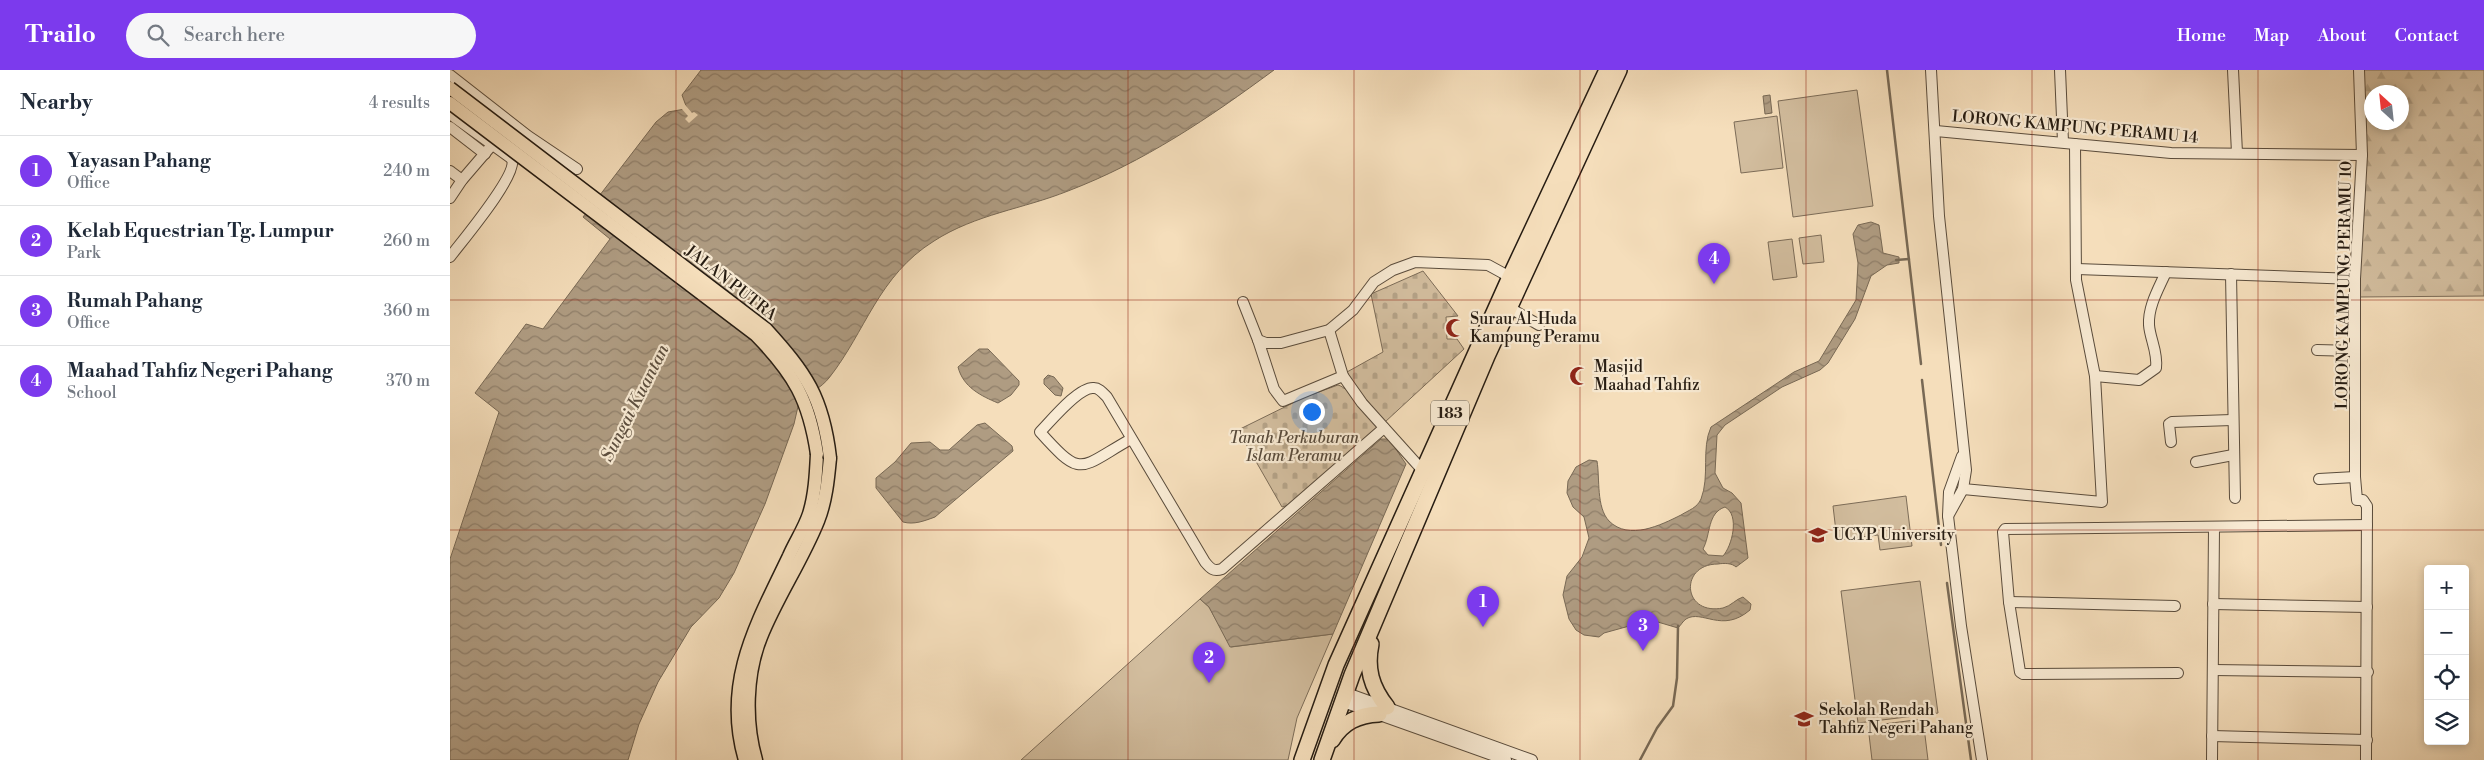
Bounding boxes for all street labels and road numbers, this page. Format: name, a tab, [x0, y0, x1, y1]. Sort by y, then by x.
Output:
street label: LORONG KAMPUNG PERAMU 14	[1951, 106, 2200, 148]
street label: LORONG KAMPUNG PERAMU 10	[2332, 161, 2356, 409]
street label: JALAN PUTRA	[680, 240, 782, 326]
road number: 183	[1431, 400, 1469, 426]

